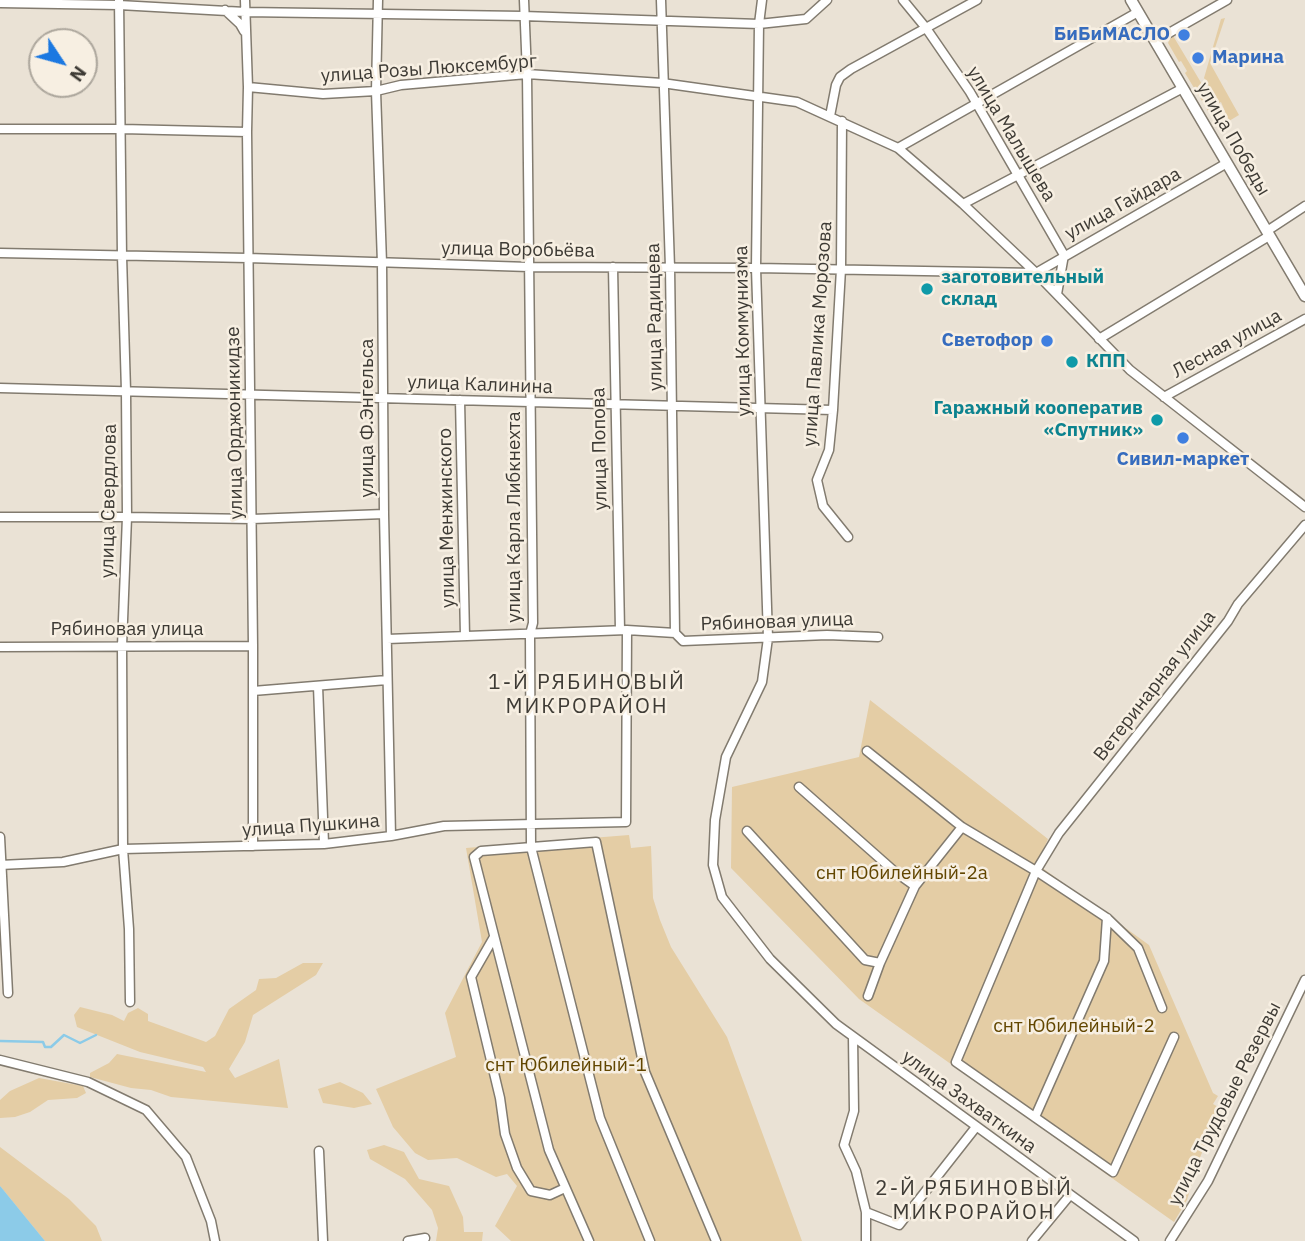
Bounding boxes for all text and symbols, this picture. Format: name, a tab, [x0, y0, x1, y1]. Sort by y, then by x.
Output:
place label: БиБиМАСЛО	[1054, 24, 1170, 46]
marker: БиБиМАСЛО	[1176, 27, 1192, 43]
north arrow	[28, 28, 98, 98]
place label: Марина	[1212, 47, 1284, 69]
street label: улица Розы Люксембург	[320, 50, 538, 88]
marker: Марина	[1190, 50, 1206, 66]
text: N	[65, 62, 92, 87]
street label: улица Малышева	[962, 62, 1060, 206]
street label: улица Победы	[1191, 78, 1275, 200]
street label: улица Гайдара	[1061, 163, 1185, 245]
street label: улица Павлика Морозова	[799, 220, 837, 448]
street label: улица Воробьёва	[441, 237, 595, 263]
street label: улица Радищева	[642, 243, 668, 391]
street label: улица Коммунизма	[730, 245, 756, 417]
place label: заготовительный склад	[941, 267, 1104, 311]
marker: заготовительный склад	[919, 281, 935, 297]
street label: Лесная улица	[1168, 305, 1286, 383]
street label: улица Орджоникидзе	[222, 326, 248, 520]
place label: Светофор	[941, 330, 1033, 352]
marker: Светофор	[1039, 333, 1055, 349]
street label: улица Ф.Энгельса	[357, 339, 379, 497]
place label: КПП	[1086, 351, 1126, 373]
marker: КПП	[1064, 354, 1080, 370]
street label: улица Калинина	[407, 371, 553, 399]
street label: улица Попова	[588, 387, 612, 511]
place label: Гаражный кооператив «Спутник»	[933, 398, 1143, 442]
street label: улица Карла Либкнехта	[504, 411, 526, 623]
marker: Гаражный кооператив «Спутник»	[1149, 412, 1165, 428]
street label: улица Свердлова	[96, 424, 122, 578]
street label: улица Менжинского	[434, 428, 460, 608]
marker: Сивил-маркет	[1175, 430, 1191, 446]
place label: Сивил-маркет	[1117, 449, 1249, 471]
street label: Ветеринарная улица	[1089, 606, 1221, 766]
street label: Рябиновая улица	[700, 608, 854, 636]
street label: Рябиновая улица	[50, 619, 204, 641]
district label: 1-Й РЯБИНОВЫЙ МИКРОРАЙОН	[490, 670, 684, 720]
street label: улица Пушкина	[241, 810, 381, 842]
park label: снт Юбилейный-2а	[816, 863, 988, 885]
street label: улица Трудовые Резервы	[1164, 998, 1286, 1210]
park label: снт Юбилейный-2	[993, 1016, 1155, 1038]
street label: улица Захваткина	[897, 1046, 1041, 1158]
park label: снт Юбилейный-1	[485, 1055, 647, 1077]
district label: 2-Й РЯБИНОВЫЙ МИКРОРАЙОН	[877, 1176, 1071, 1226]

